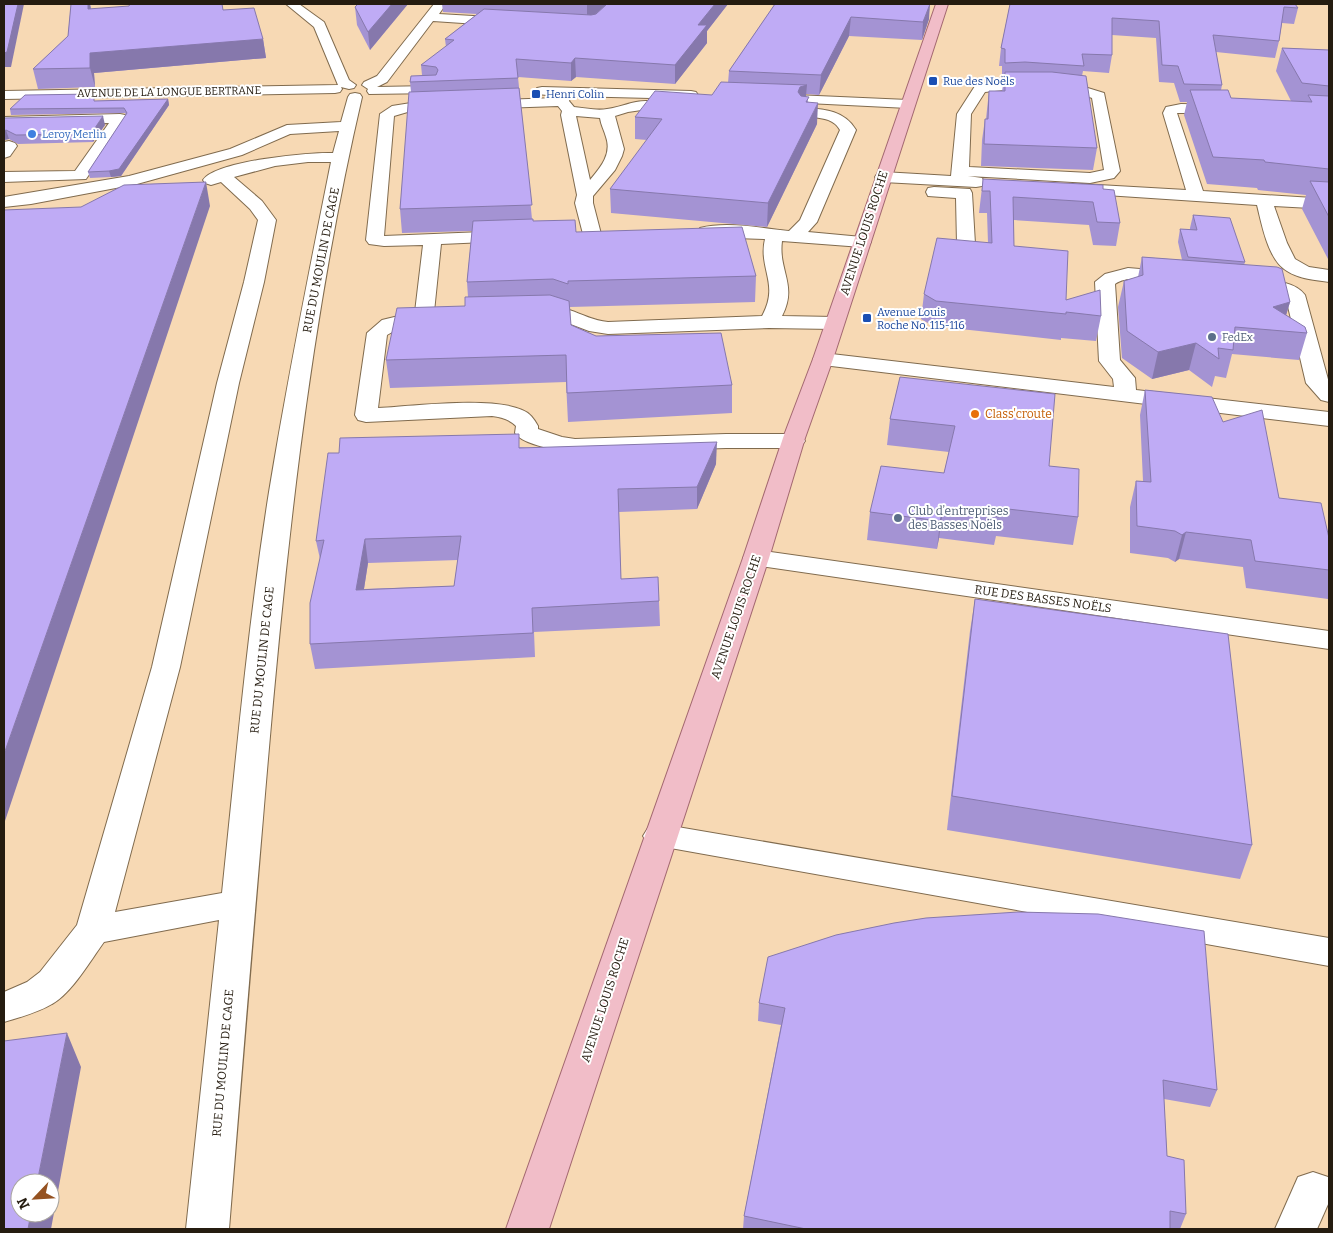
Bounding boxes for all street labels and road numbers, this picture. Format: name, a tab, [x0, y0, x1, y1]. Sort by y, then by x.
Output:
street label: AVENUE DE LA LONGUE BERTRANE	[77, 84, 261, 100]
street label: AVENUE LOUIS ROCHE	[837, 169, 891, 297]
street label: RUE DU MOULIN DE CAGE	[300, 186, 342, 334]
street label: AVENUE LOUIS ROCHE	[708, 553, 764, 681]
street label: RUE DES BASSES NOËLS	[974, 581, 1112, 616]
street label: RUE DU MOULIN DE CAGE	[247, 586, 277, 734]
street label: AVENUE LOUIS ROCHE	[578, 936, 632, 1064]
street label: RUE DU MOULIN DE CAGE	[210, 989, 236, 1137]

